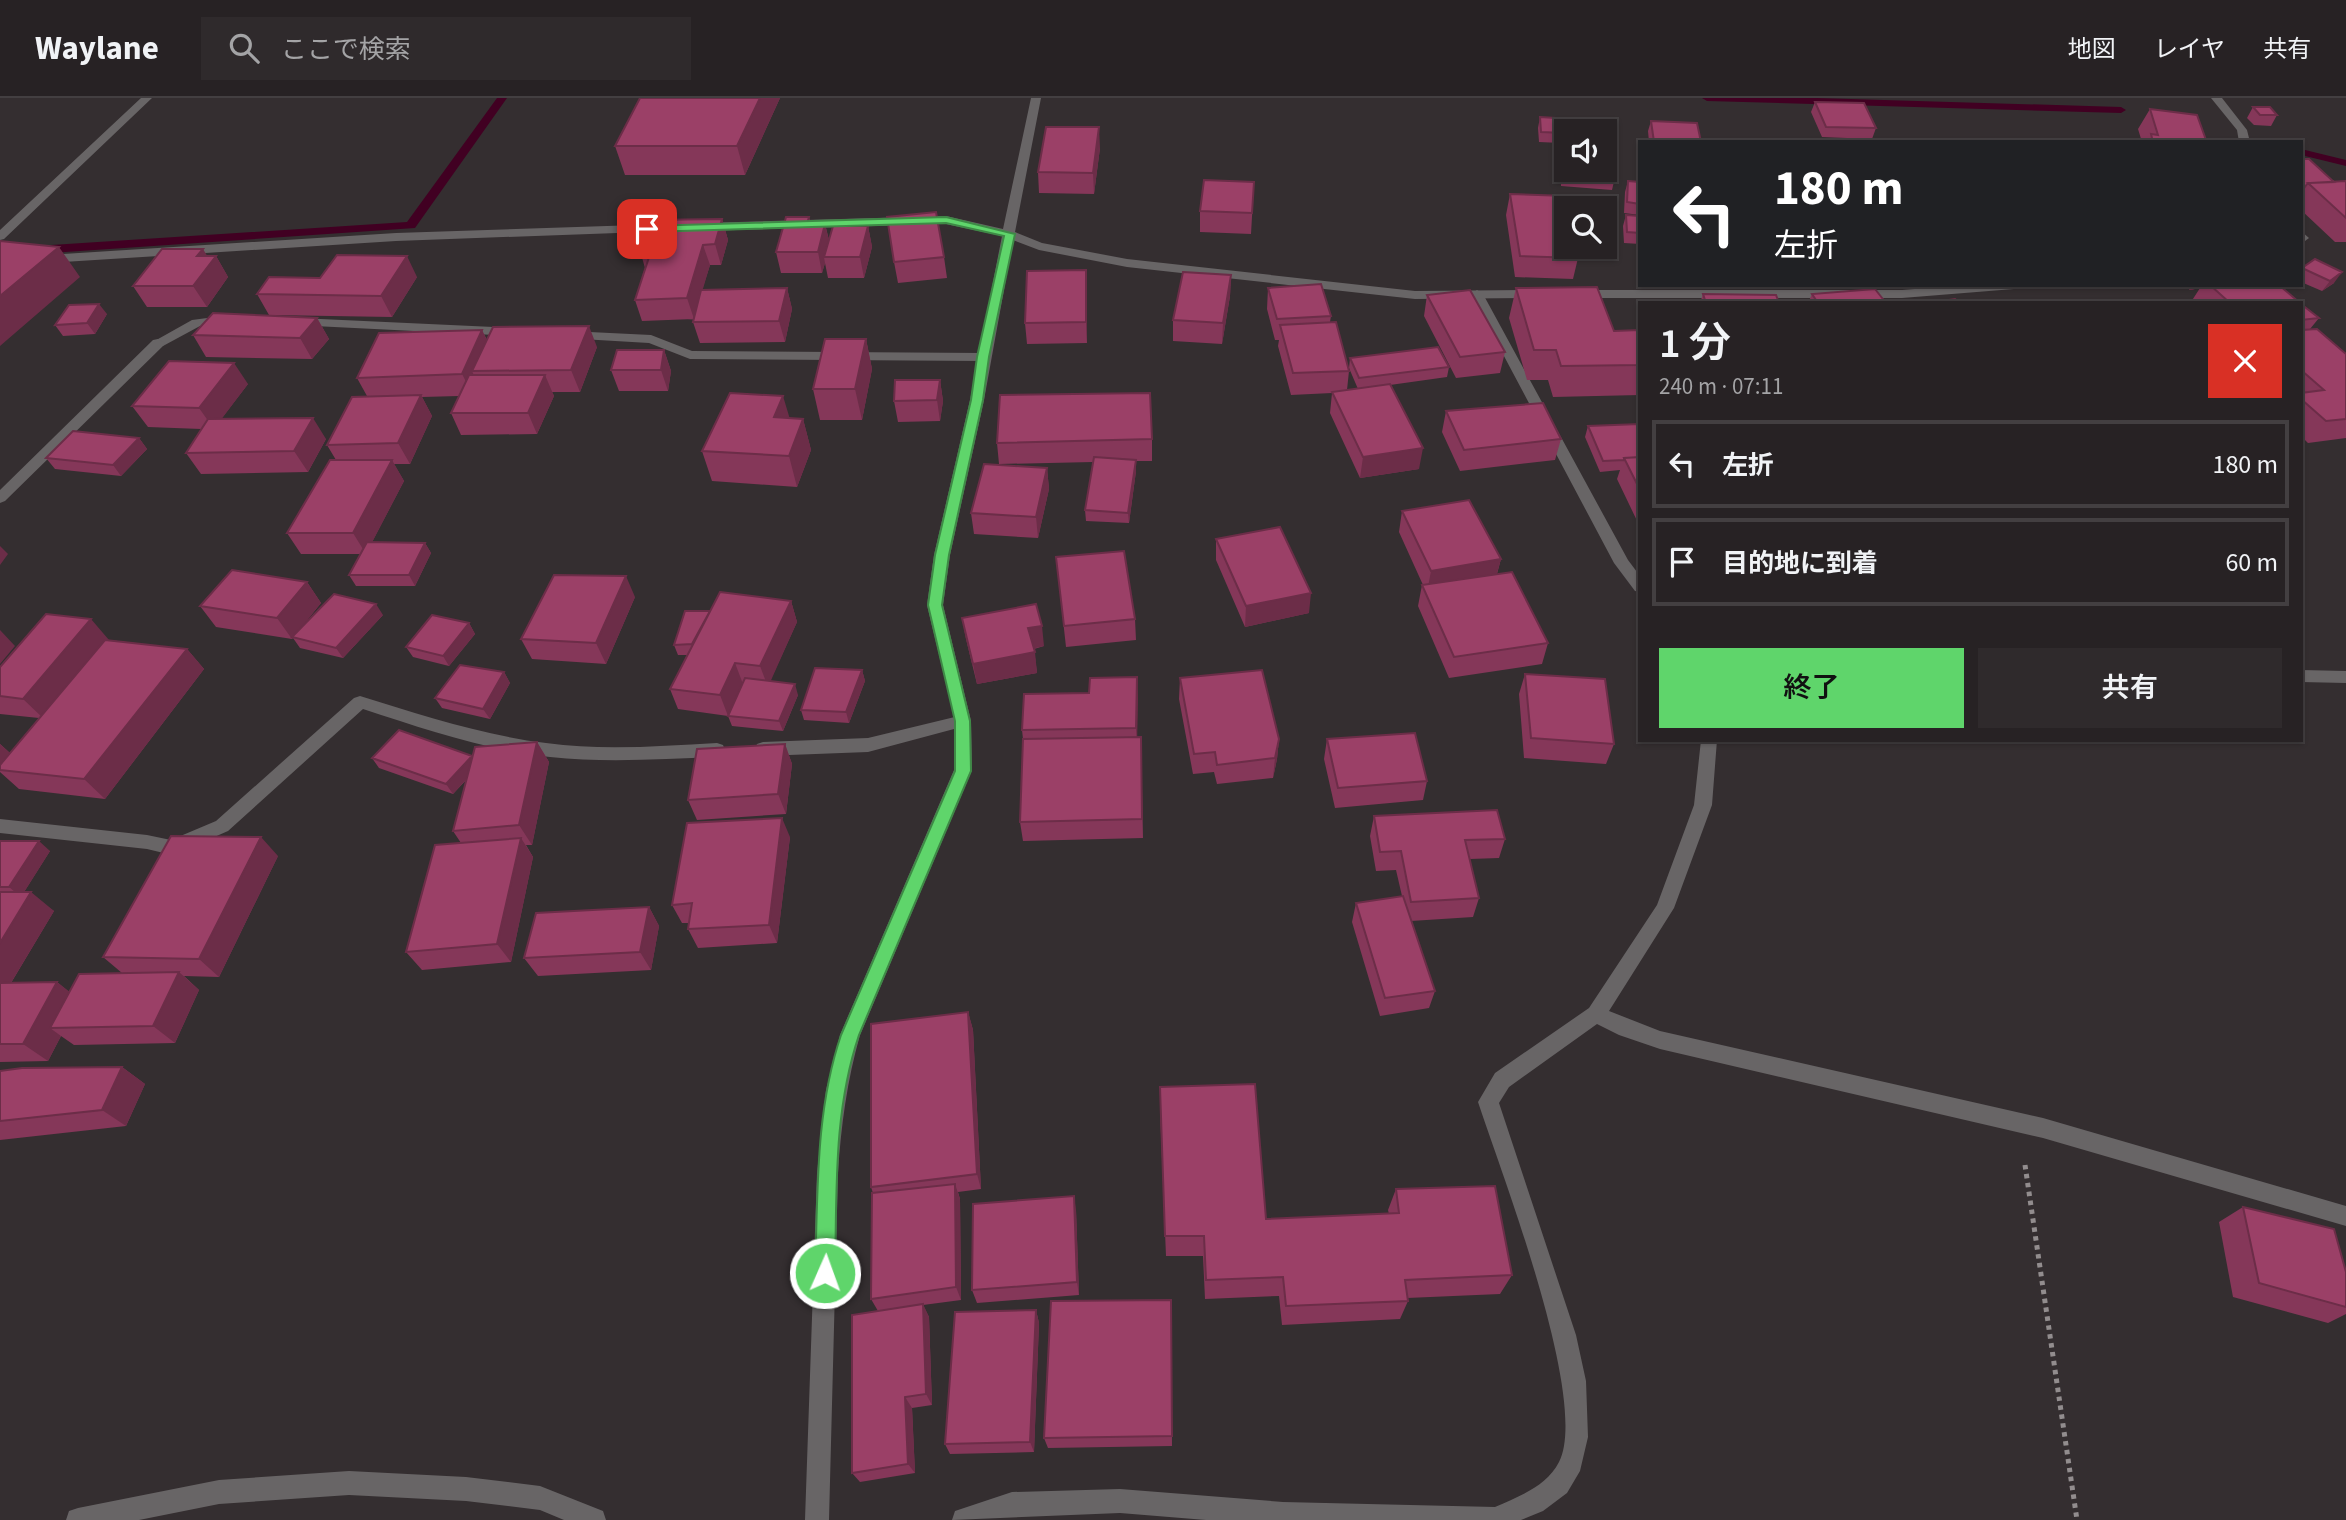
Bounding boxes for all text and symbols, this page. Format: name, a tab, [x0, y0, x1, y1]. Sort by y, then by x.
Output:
search box	[201, 17, 691, 80]
text: Waylane	[35, 25, 159, 72]
icon: search	[225, 29, 263, 67]
text: ここで検索	[281, 31, 411, 68]
text: 地図	[2068, 32, 2116, 67]
text: レイヤ	[2154, 32, 2225, 67]
text: 共有	[2263, 32, 2311, 67]
map controls	[1554, 119, 1617, 259]
button: sound	[1554, 119, 1617, 182]
text: 180 m	[1774, 154, 1903, 224]
icon: left	[1659, 168, 1750, 259]
button: search	[1554, 196, 1617, 259]
pin	[617, 199, 677, 259]
icon: arrive	[628, 210, 666, 248]
text: 左折	[1774, 223, 1838, 269]
text: 1 分	[1659, 314, 1731, 374]
button: close	[2208, 324, 2282, 398]
text: 240 m · 07:11	[1659, 370, 1783, 403]
icon: left	[1663, 445, 1701, 483]
text: 180 m	[2212, 446, 2278, 483]
text: 左折	[1722, 447, 1774, 484]
icon: arrive	[1663, 543, 1701, 581]
text: 60 m	[2225, 544, 2278, 581]
text: 目的地に到着	[1722, 545, 1878, 582]
button: 終了	[1659, 648, 1964, 728]
button: 共有	[1978, 648, 2282, 728]
position arrow	[788, 1236, 862, 1310]

